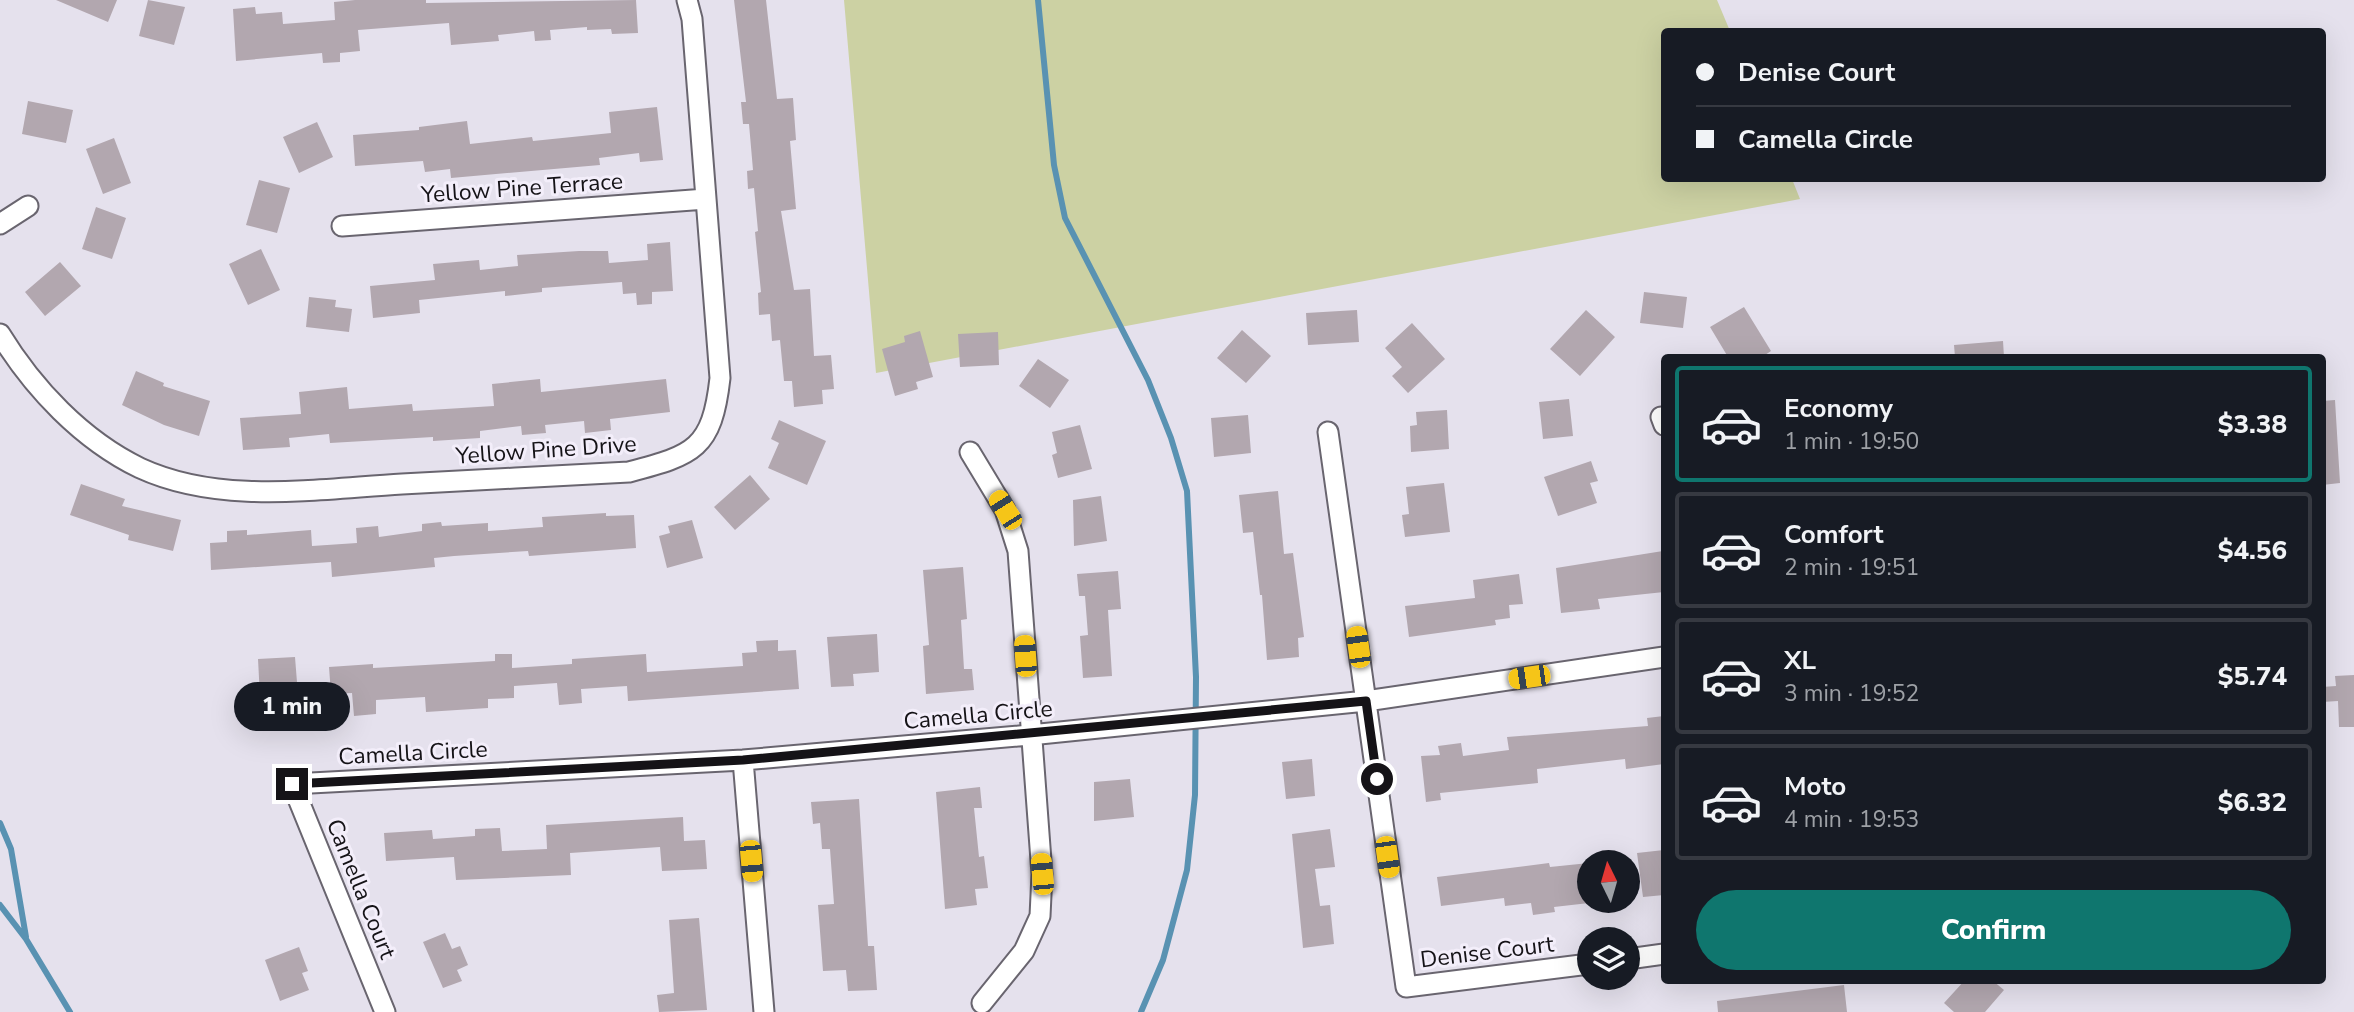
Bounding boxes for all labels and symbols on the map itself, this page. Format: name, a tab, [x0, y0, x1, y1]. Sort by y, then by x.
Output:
street label: Yellow Pine Terrace	[419, 165, 624, 211]
street label: Yellow Pine Drive	[454, 428, 637, 472]
car	[985, 487, 1026, 533]
car	[1345, 625, 1372, 669]
car	[1014, 634, 1037, 678]
car	[1507, 664, 1552, 690]
callout: 1 min	[234, 682, 350, 732]
street label: Camella Circle	[902, 693, 1054, 737]
street label: Camella Circle	[338, 734, 488, 772]
route start	[1361, 763, 1393, 795]
route end	[276, 768, 308, 800]
street label: Camella Court	[319, 814, 403, 964]
car	[1374, 835, 1401, 879]
car	[739, 839, 764, 883]
north arrow	[1577, 850, 1640, 914]
car	[1030, 852, 1055, 896]
street label: Denise Court	[1419, 928, 1556, 976]

